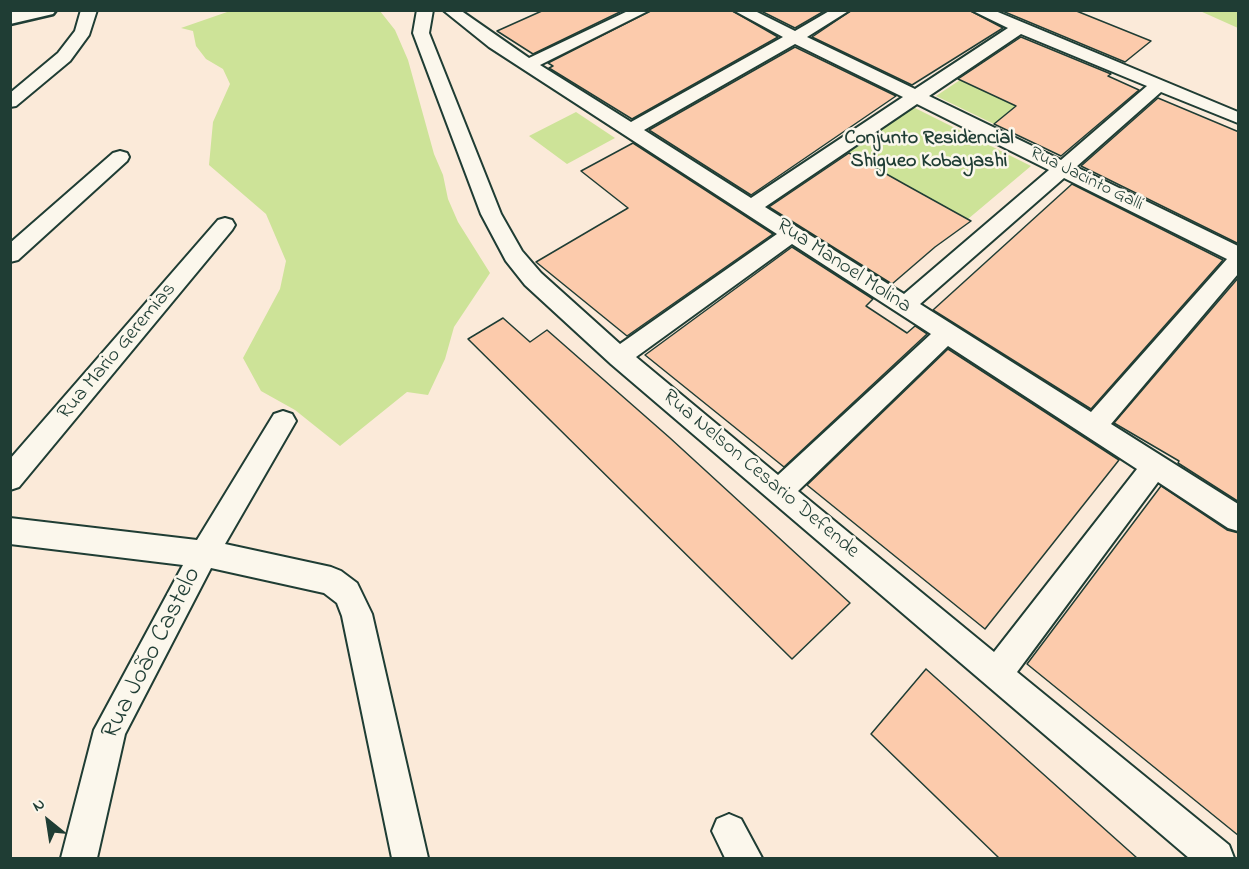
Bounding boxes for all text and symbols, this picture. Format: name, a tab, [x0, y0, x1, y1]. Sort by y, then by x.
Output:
district label: Conjunto Residencial Shigueo Kobayashi	[844, 128, 1014, 175]
street label: Rua Jacinto Galli	[1026, 143, 1146, 217]
street label: Rua Manoel Molina	[771, 214, 915, 320]
street label: Rua Mario Geremias	[53, 278, 183, 426]
street label: Rua Nelson Cesario Defende	[656, 385, 864, 565]
street label: Rua João Castelo	[96, 563, 210, 745]
north arrow	[18, 791, 78, 851]
text: N	[28, 792, 50, 819]

